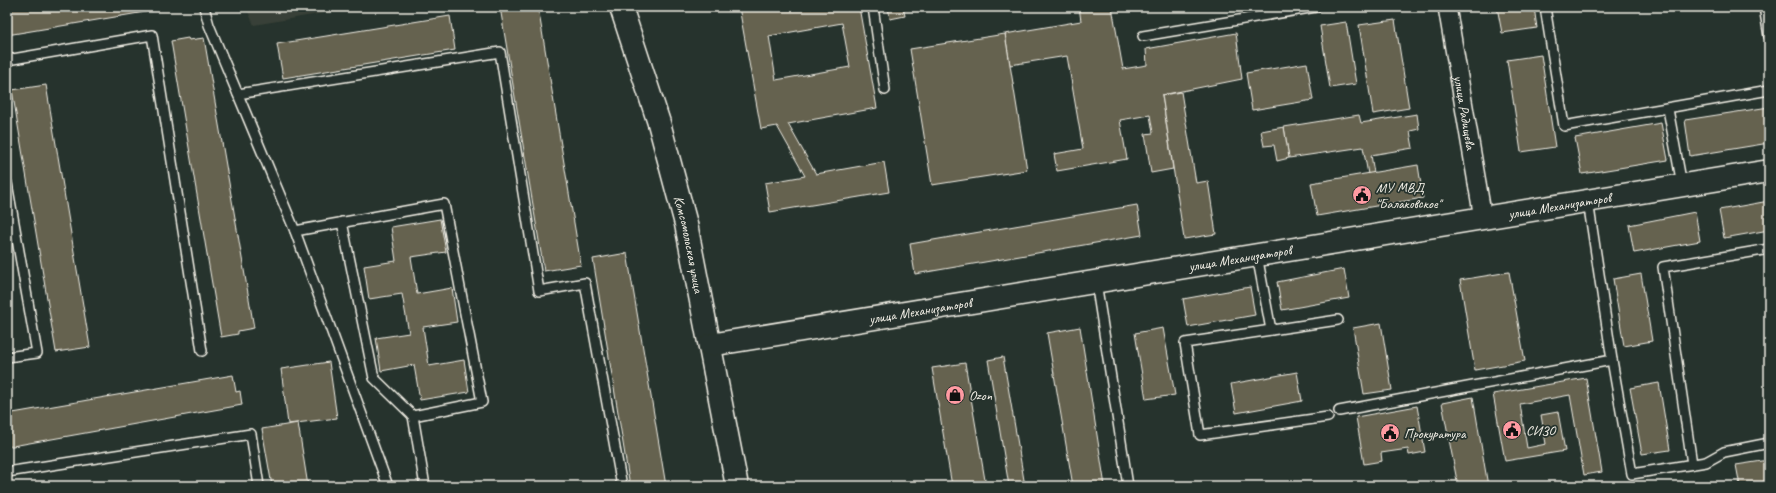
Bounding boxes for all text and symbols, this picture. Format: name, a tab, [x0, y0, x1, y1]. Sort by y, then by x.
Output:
street label: улица Радищева	[1450, 73, 1479, 152]
place label: МУ МВД "Балаковское"	[1376, 179, 1443, 212]
public building icon: МУ МВД "Балаковское"	[1351, 184, 1373, 206]
street label: улица Механизаторов	[1506, 189, 1615, 223]
street label: Комсомольская улица	[670, 194, 707, 296]
street label: улица Механизаторов	[1186, 241, 1295, 275]
street label: улица Механизаторов	[867, 294, 976, 328]
shop icon: Ozon	[944, 384, 966, 406]
place label: Ozon	[969, 387, 993, 404]
public building icon: СИЗО	[1501, 419, 1523, 441]
public building icon: Прокуратура	[1379, 422, 1401, 444]
place label: СИЗО	[1526, 422, 1557, 439]
place label: Прокуратура	[1404, 425, 1467, 442]

